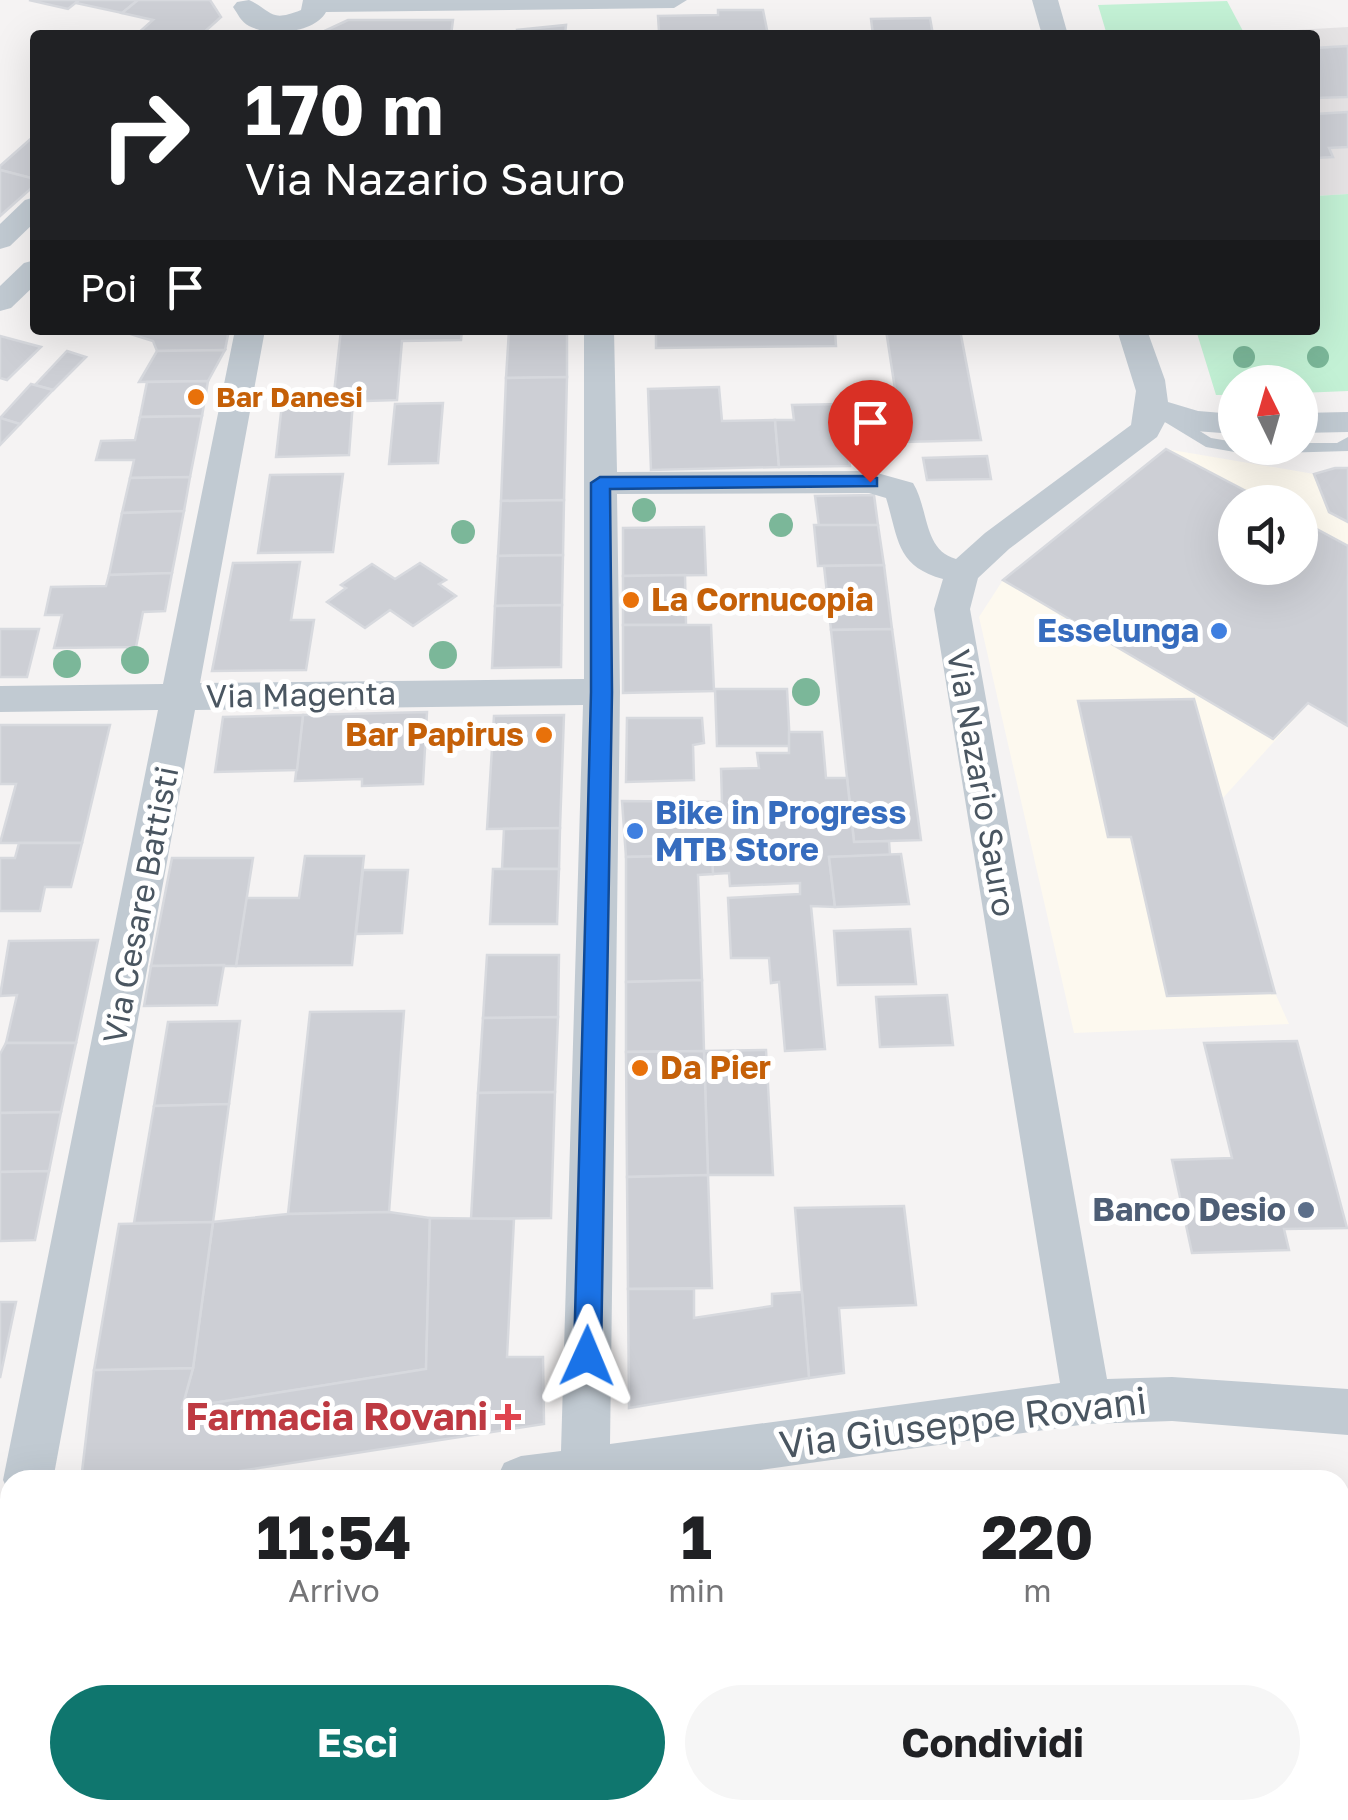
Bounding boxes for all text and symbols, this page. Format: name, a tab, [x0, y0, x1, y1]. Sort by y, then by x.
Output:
text: 170 m	[245, 66, 443, 150]
icon: right	[80, 70, 210, 200]
text: Via Nazario Sauro	[245, 151, 625, 205]
icon: arrive	[158, 260, 213, 315]
text: Poi	[80, 265, 138, 310]
north arrow	[1218, 365, 1318, 465]
map controls	[1218, 365, 1318, 585]
place label: Bar Danesi	[216, 380, 363, 413]
pin	[828, 380, 913, 483]
marker: Bar Danesi	[185, 386, 207, 408]
icon: arrive	[843, 395, 898, 450]
button: sound	[1218, 485, 1318, 585]
place label: La Cornucopia	[651, 580, 874, 618]
marker: La Cornucopia	[620, 589, 642, 611]
place label: Esselunga	[1037, 611, 1199, 649]
marker: Esselunga	[1208, 620, 1230, 642]
street label: Via Nazario Sauro	[940, 646, 1024, 919]
street label: Via Magenta	[206, 673, 396, 715]
place label: Bar Papirus	[345, 715, 524, 753]
marker: Bar Papirus	[533, 724, 555, 746]
street label: Via Cesare Battisti	[95, 763, 186, 1047]
place label: Bike in Progress MTB Store	[655, 793, 906, 868]
marker: Bike in Progress MTB Store	[624, 820, 646, 842]
place label: Da Pier	[660, 1048, 771, 1086]
marker: Da Pier	[629, 1057, 651, 1079]
place label: Banco Desio	[1092, 1190, 1286, 1228]
marker: Banco Desio	[1295, 1199, 1317, 1221]
position arrow	[535, 1304, 639, 1408]
street label: Via Giuseppe Rovani	[777, 1377, 1149, 1466]
place label: Farmacia Rovani	[185, 1393, 488, 1438]
marker: Farmacia Rovani	[497, 1406, 519, 1428]
text: 11:54	[257, 1500, 412, 1572]
text: 1	[681, 1500, 712, 1572]
text: 220	[981, 1500, 1093, 1572]
text: Arrivo	[288, 1571, 380, 1609]
text: min	[668, 1571, 725, 1609]
text: m	[1023, 1571, 1052, 1609]
button: Esci	[50, 1685, 665, 1800]
button: Condividi	[685, 1685, 1300, 1800]

